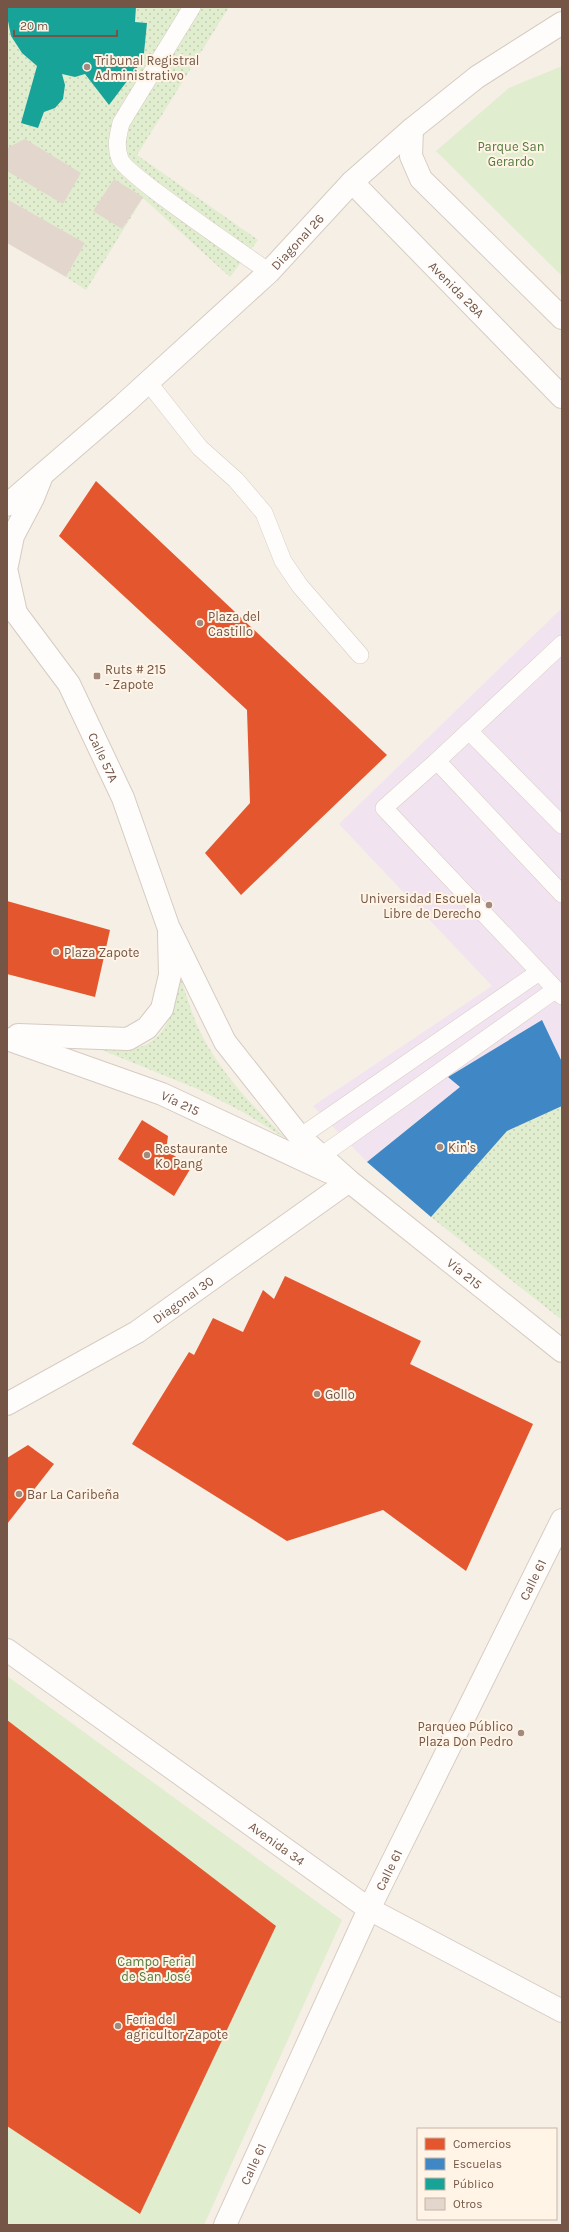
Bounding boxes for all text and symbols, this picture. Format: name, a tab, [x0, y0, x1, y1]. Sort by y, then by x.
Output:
scale bar	[14, 12, 117, 38]
text: 20 m	[20, 19, 48, 33]
place label: Tribunal Registral Administrativo	[95, 53, 200, 83]
marker: Tribunal Registral Administrativo	[82, 62, 92, 72]
park label: Parque San Gerardo	[477, 139, 545, 169]
street label: Diagonal 26	[268, 211, 327, 273]
street label: Avenida 28A	[426, 258, 488, 321]
place label: Plaza del Castillo	[208, 609, 260, 639]
marker: Plaza del Castillo	[195, 618, 205, 628]
place label: Ruts # 215 - Zapote	[105, 662, 166, 692]
marker: Ruts # 215 - Zapote	[92, 671, 102, 681]
street label: Calle 57A	[85, 730, 122, 785]
place label: Universidad Escuela Libre de Derecho	[360, 891, 481, 921]
marker: Universidad Escuela Libre de Derecho	[484, 900, 494, 910]
place label: Plaza Zapote	[64, 945, 140, 960]
marker: Plaza Zapote	[51, 947, 61, 957]
street label: Vía 215	[159, 1088, 202, 1119]
place label: Kin's	[448, 1140, 476, 1155]
place label: Restaurante Ko Pang	[155, 1141, 228, 1171]
marker: Kin's	[435, 1142, 445, 1152]
marker: Restaurante Ko Pang	[142, 1150, 152, 1160]
street label: Vía 215	[444, 1255, 485, 1292]
street label: Diagonal 30	[150, 1273, 217, 1326]
place label: Gollo	[325, 1387, 355, 1402]
marker: Gollo	[312, 1389, 322, 1399]
place label: Bar La Caribeña	[27, 1487, 119, 1502]
marker: Bar La Caribeña	[14, 1489, 24, 1499]
street label: Calle 61	[516, 1557, 549, 1603]
place label: Parqueo Público Plaza Don Pedro	[418, 1719, 513, 1749]
marker: Parqueo Público Plaza Don Pedro	[516, 1728, 526, 1738]
street label: Avenida 34	[246, 1819, 308, 1869]
street label: Calle 61	[372, 1847, 405, 1893]
park label: Campo Ferial de San José	[117, 1954, 195, 1984]
place label: Feria del agricultor Zapote	[126, 2012, 229, 2042]
marker: Feria del agricultor Zapote	[113, 2021, 123, 2031]
legend	[417, 2128, 557, 2220]
text: Comercios	[453, 2137, 511, 2151]
street label: Calle 61	[237, 2141, 269, 2187]
text: Escuelas	[453, 2157, 502, 2171]
text: Público	[453, 2177, 494, 2191]
text: Otros	[453, 2197, 482, 2211]

